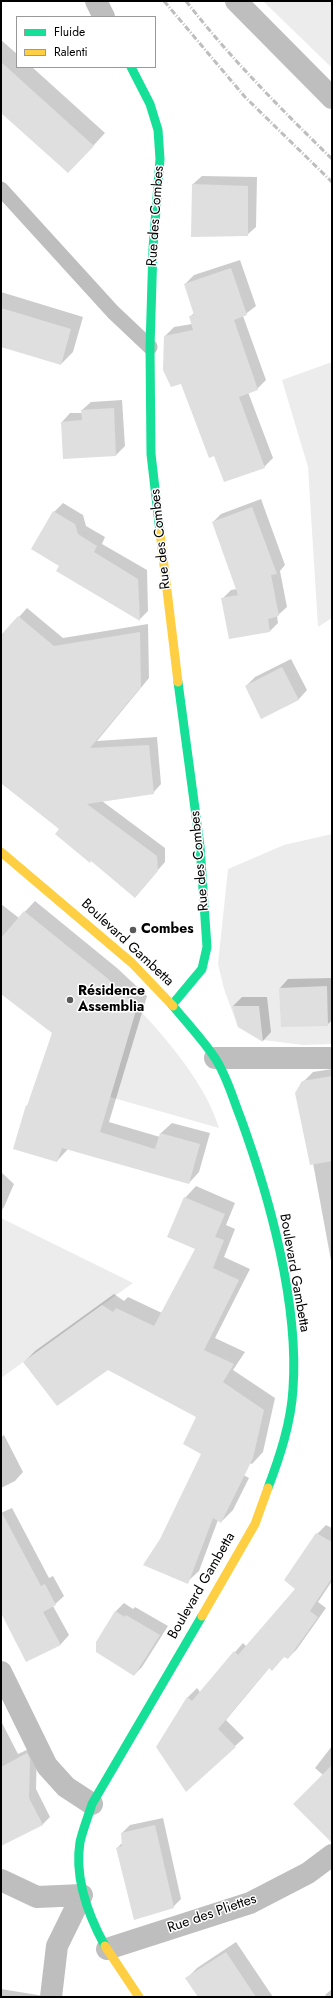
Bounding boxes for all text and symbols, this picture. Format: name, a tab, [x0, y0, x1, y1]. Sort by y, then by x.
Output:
legend	[16, 16, 156, 68]
text: Fluide	[54, 23, 85, 41]
text: Ralenti	[54, 43, 88, 61]
street label: Rue des Combes	[144, 165, 168, 267]
street label: Rue des Combes	[147, 488, 175, 590]
street label: Rue des Combes	[187, 810, 213, 912]
street label: Boulevard Gambetta	[77, 896, 177, 990]
place label: Combes	[141, 922, 194, 938]
marker: Combes	[128, 925, 138, 935]
place label: Résidence Assemblia	[78, 984, 145, 1016]
marker: Résidence Assemblia	[65, 995, 75, 1005]
street label: Boulevard Gambetta	[275, 1212, 313, 1334]
street label: Boulevard Gambetta	[165, 1530, 239, 1642]
street label: Rue des Pliettes	[165, 1891, 259, 1937]

